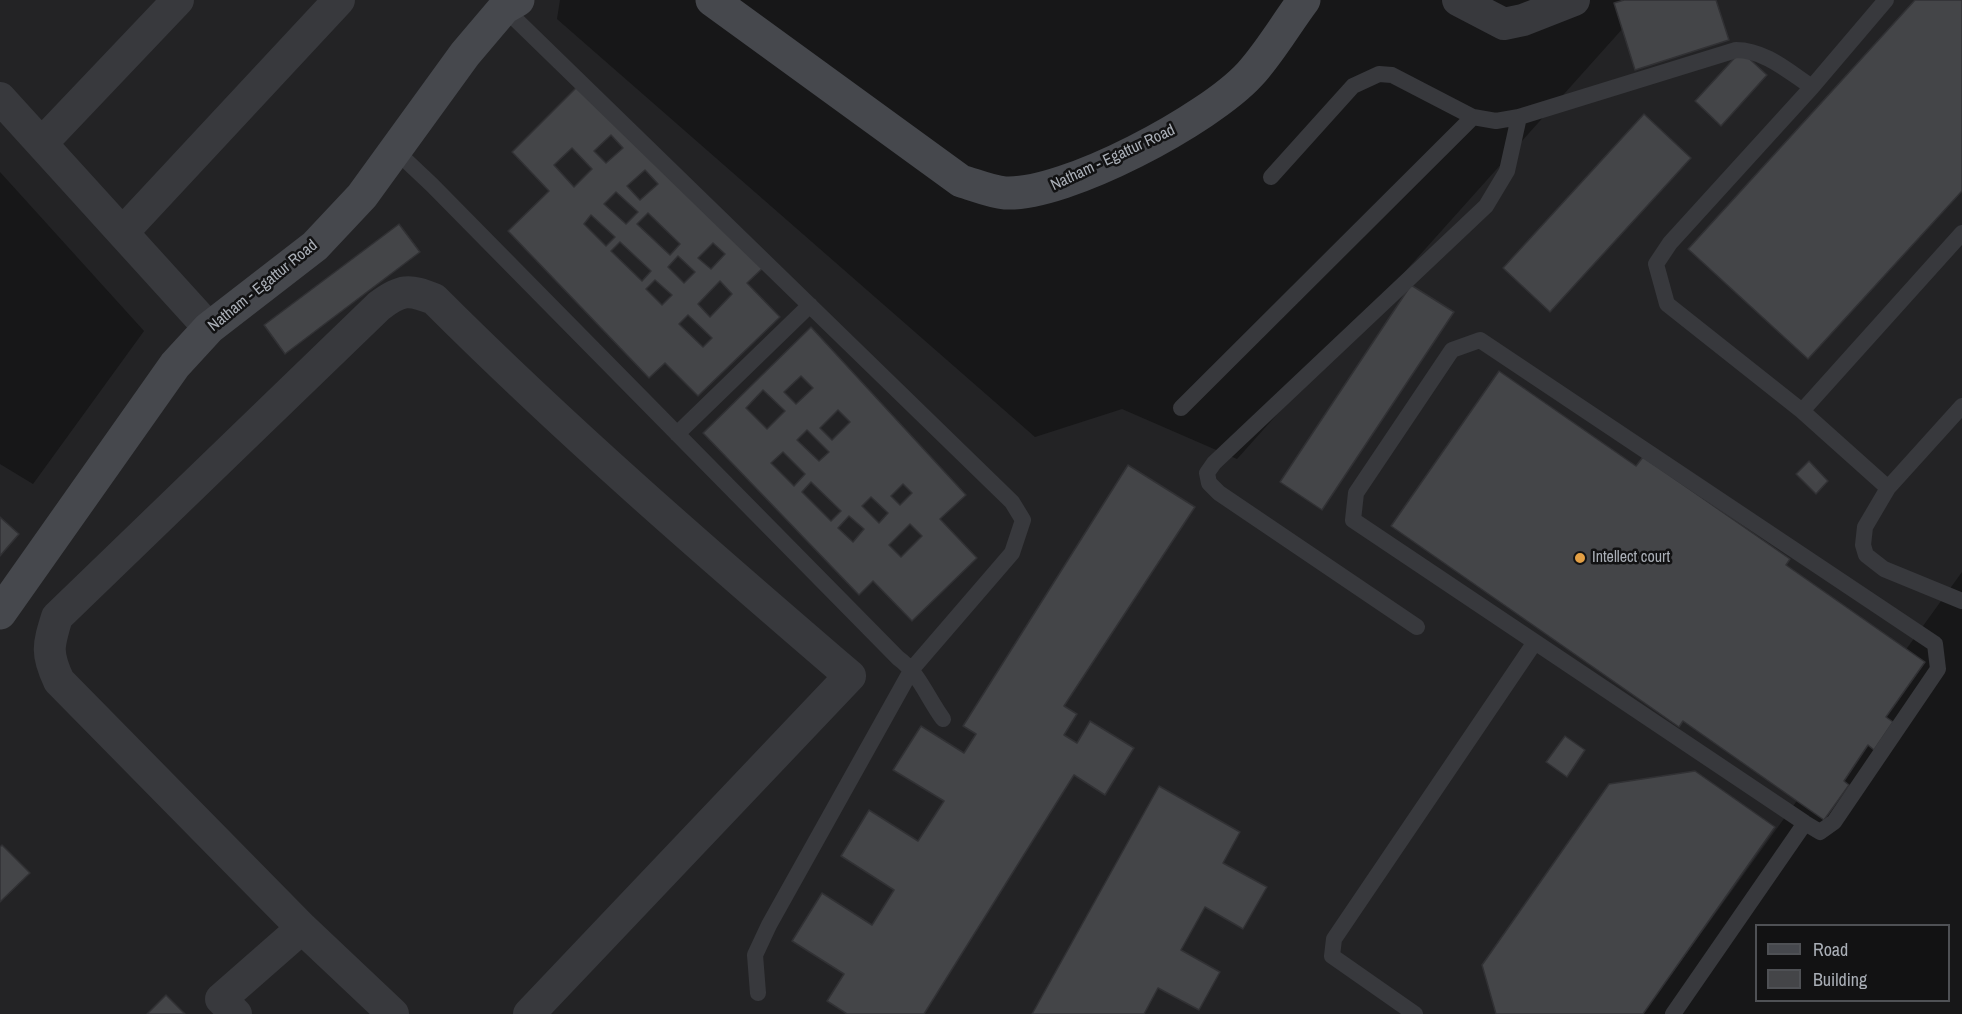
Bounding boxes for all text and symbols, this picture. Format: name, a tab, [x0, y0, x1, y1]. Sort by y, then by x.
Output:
street label: Natham - Egattur Road	[1048, 121, 1178, 195]
street label: Natham - Egattur Road	[205, 236, 321, 336]
place label: Intellect court	[1592, 548, 1670, 568]
marker: Intellect court	[1573, 551, 1587, 565]
legend	[1755, 924, 1950, 1002]
text: Road	[1813, 937, 1848, 962]
text: Building	[1813, 967, 1867, 992]

